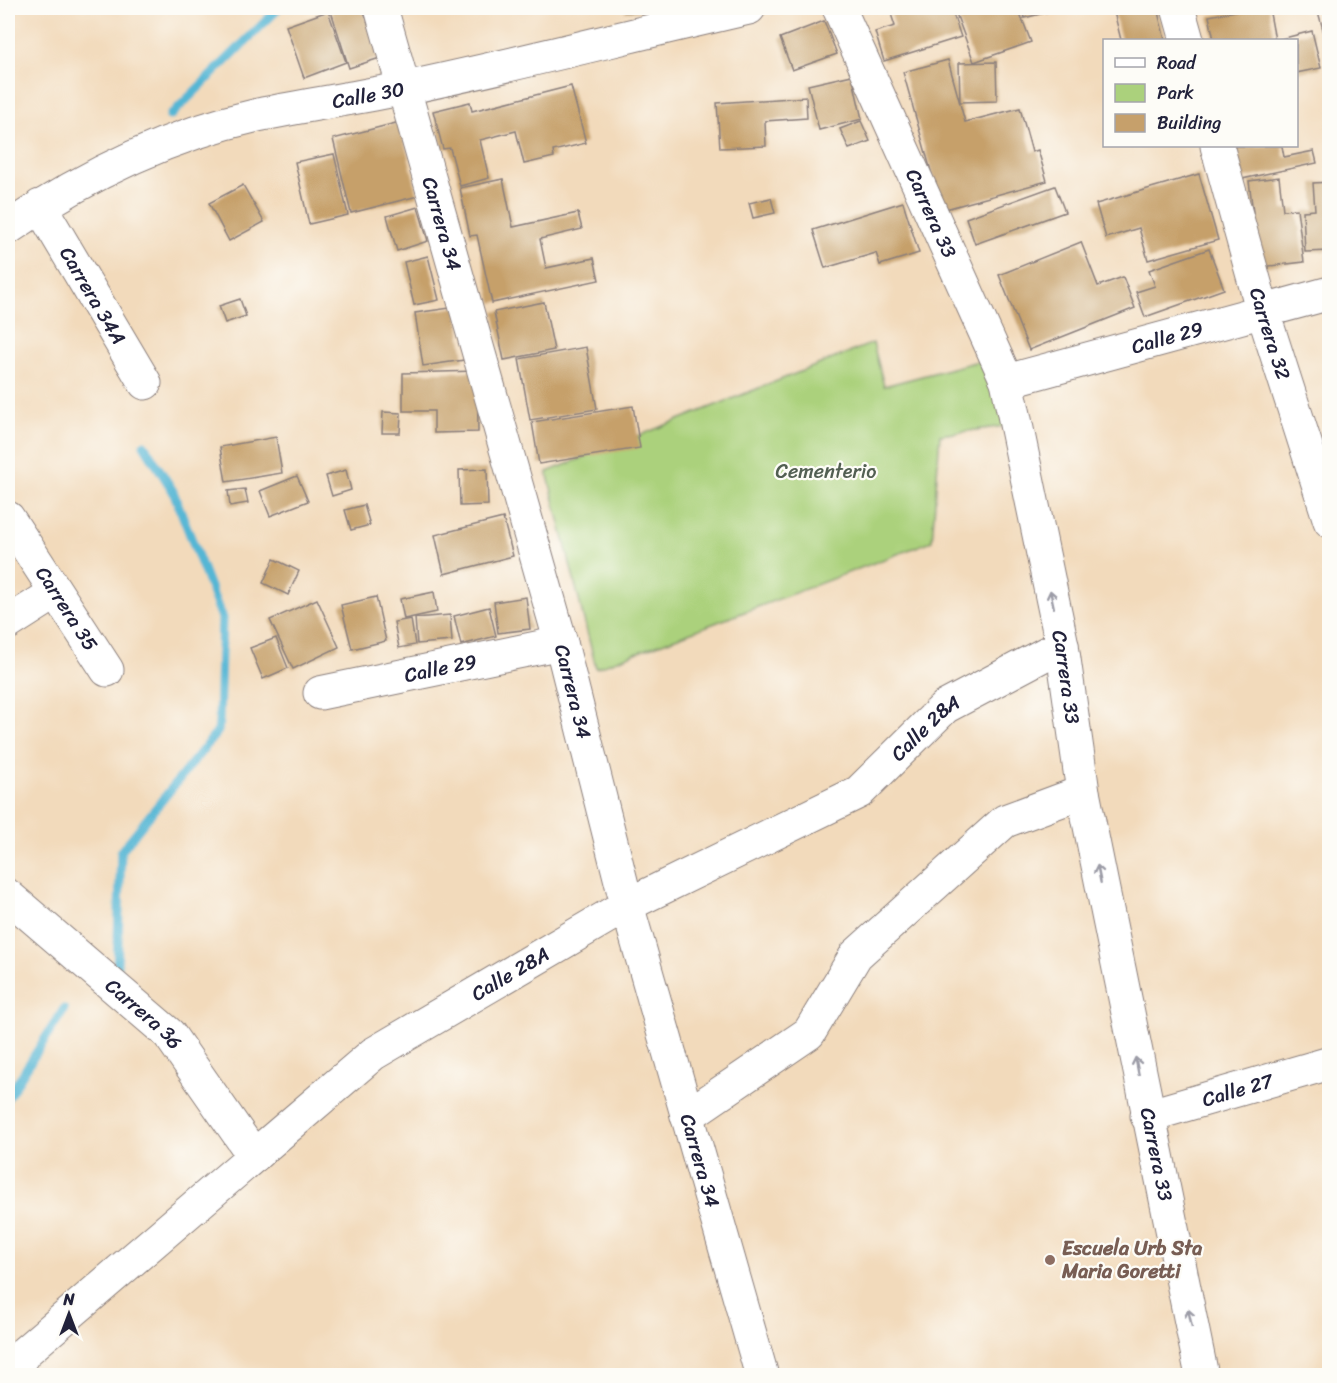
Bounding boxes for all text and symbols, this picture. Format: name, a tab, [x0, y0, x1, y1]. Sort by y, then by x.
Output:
legend	[1103, 39, 1298, 147]
text: Road	[1157, 47, 1197, 79]
street label: Calle 30	[329, 71, 408, 119]
text: Park	[1157, 77, 1194, 109]
text: Building	[1157, 107, 1221, 139]
street label: Carrera 33	[896, 163, 967, 263]
street label: Carrera 34	[412, 172, 472, 275]
street label: Carrera 34A	[50, 240, 136, 351]
street label: Carrera 32	[1239, 283, 1301, 385]
street label: Calle 29	[1127, 311, 1207, 364]
park label: Cementerio	[776, 454, 876, 489]
street label: Carrera 35	[26, 559, 108, 658]
one-way arrow	[1046, 590, 1057, 610]
street label: Carrera 33	[1042, 627, 1091, 726]
street label: Carrera 34	[544, 641, 602, 742]
street label: Calle 29	[401, 643, 480, 693]
street label: Calle 28A	[882, 685, 966, 770]
one-way arrow	[1093, 865, 1104, 885]
street label: Calle 28A	[464, 937, 556, 1010]
street label: Carrera 36	[97, 969, 192, 1057]
one-way arrow	[1131, 1056, 1142, 1076]
street label: Calle 27	[1198, 1063, 1278, 1117]
street label: Carrera 33	[1130, 1104, 1183, 1204]
street label: Carrera 34	[670, 1109, 730, 1212]
place label: Escuela Urb Sta Maria Goretti	[1061, 1231, 1202, 1289]
marker: Escuela Urb Sta Maria Goretti	[1043, 1253, 1057, 1267]
north arrow	[39, 1284, 99, 1344]
text: N	[62, 1285, 75, 1314]
one-way arrow	[1184, 1309, 1195, 1329]

